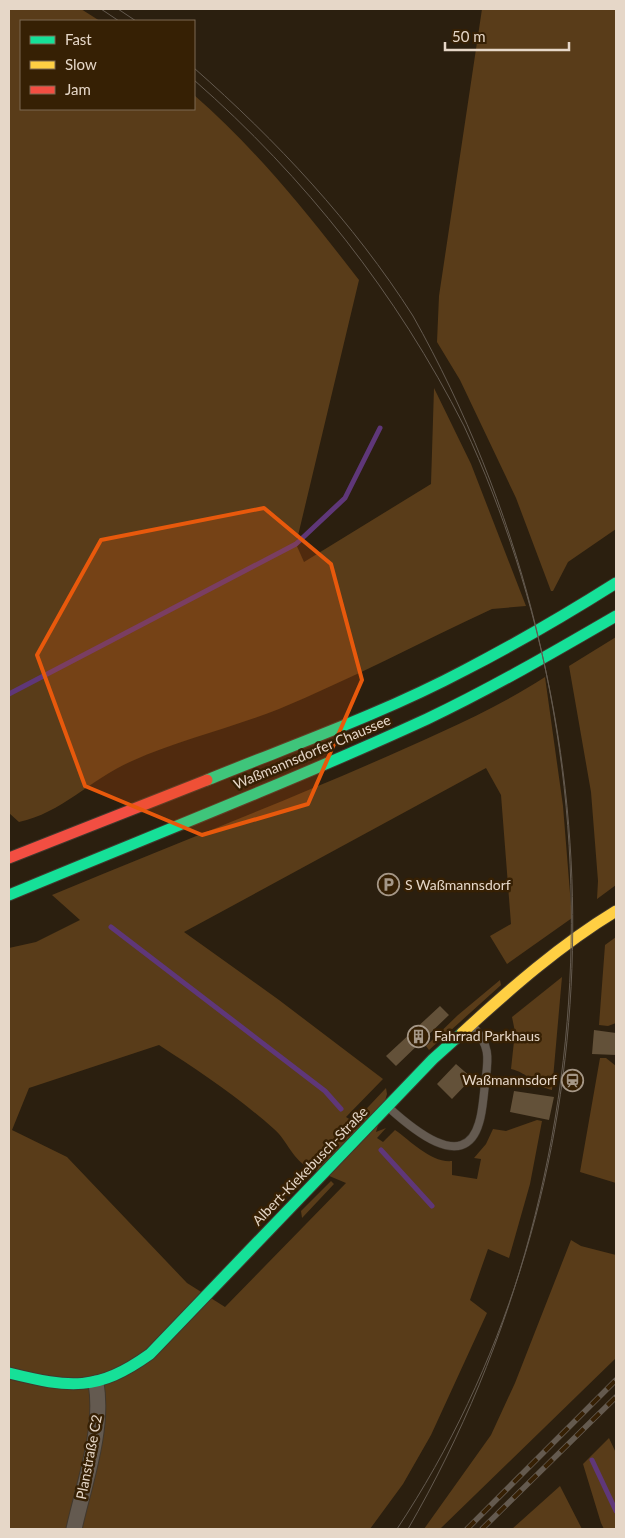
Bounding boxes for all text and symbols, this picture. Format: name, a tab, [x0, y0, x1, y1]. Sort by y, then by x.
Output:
legend	[20, 20, 195, 110]
scale bar	[445, 20, 569, 52]
text: 50 m	[452, 27, 486, 45]
text: Fast	[65, 30, 92, 48]
text: Slow	[65, 55, 97, 73]
text: Jam	[65, 80, 91, 98]
street label: Waßmannsdorfer Chaussee	[231, 711, 393, 792]
parking icon: S Waßmannsdorf	[377, 873, 401, 897]
place label: S Waßmannsdorf	[405, 876, 511, 893]
building icon: Fahrrad Parkhaus	[406, 1024, 430, 1048]
place label: Fahrrad Parkhaus	[434, 1027, 540, 1044]
station icon: Waßmannsdorf	[561, 1068, 585, 1092]
place label: Waßmannsdorf	[462, 1071, 557, 1088]
street label: Albert-Kiekebusch-Straße	[248, 1103, 371, 1229]
street label: Planstraße C2	[72, 1413, 105, 1501]

